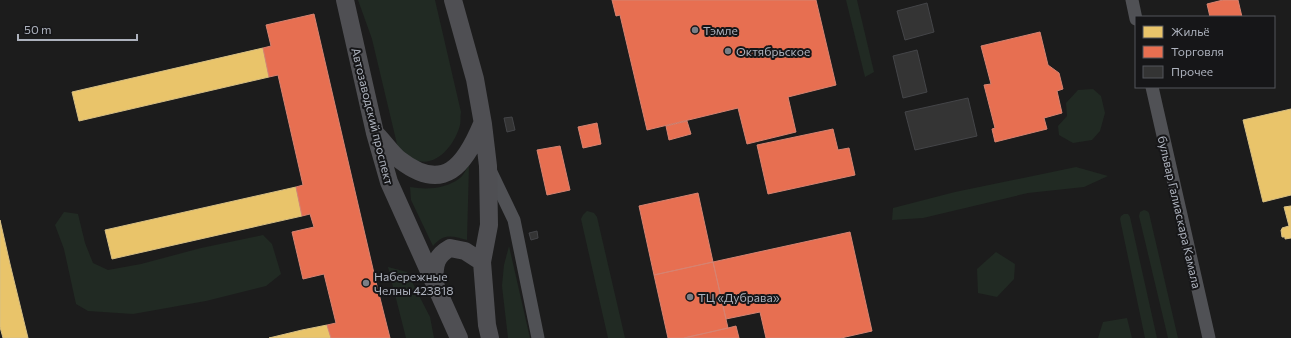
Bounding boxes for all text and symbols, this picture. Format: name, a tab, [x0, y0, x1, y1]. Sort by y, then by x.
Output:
scale bar	[18, 16, 137, 42]
legend	[1135, 16, 1275, 88]
text: 50 m	[24, 22, 52, 36]
place label: Тэмле	[703, 23, 738, 37]
text: Жильё	[1171, 24, 1210, 38]
marker: Тэмле	[690, 25, 700, 35]
place label: Октябрьское	[736, 44, 810, 58]
text: Торговля	[1171, 44, 1224, 58]
street label: Автозаводский проспект	[349, 46, 397, 186]
marker: Октябрьское	[723, 46, 733, 56]
text: Прочее	[1171, 64, 1213, 78]
street label: бульвар Галиаскара Камала	[1156, 134, 1204, 290]
place label: Набережные Челны 423818	[374, 269, 453, 297]
marker: Набережные Челны 423818	[361, 278, 371, 288]
place label: ТЦ «Дубрава»	[698, 290, 780, 304]
marker: ТЦ «Дубрава»	[685, 292, 695, 302]

